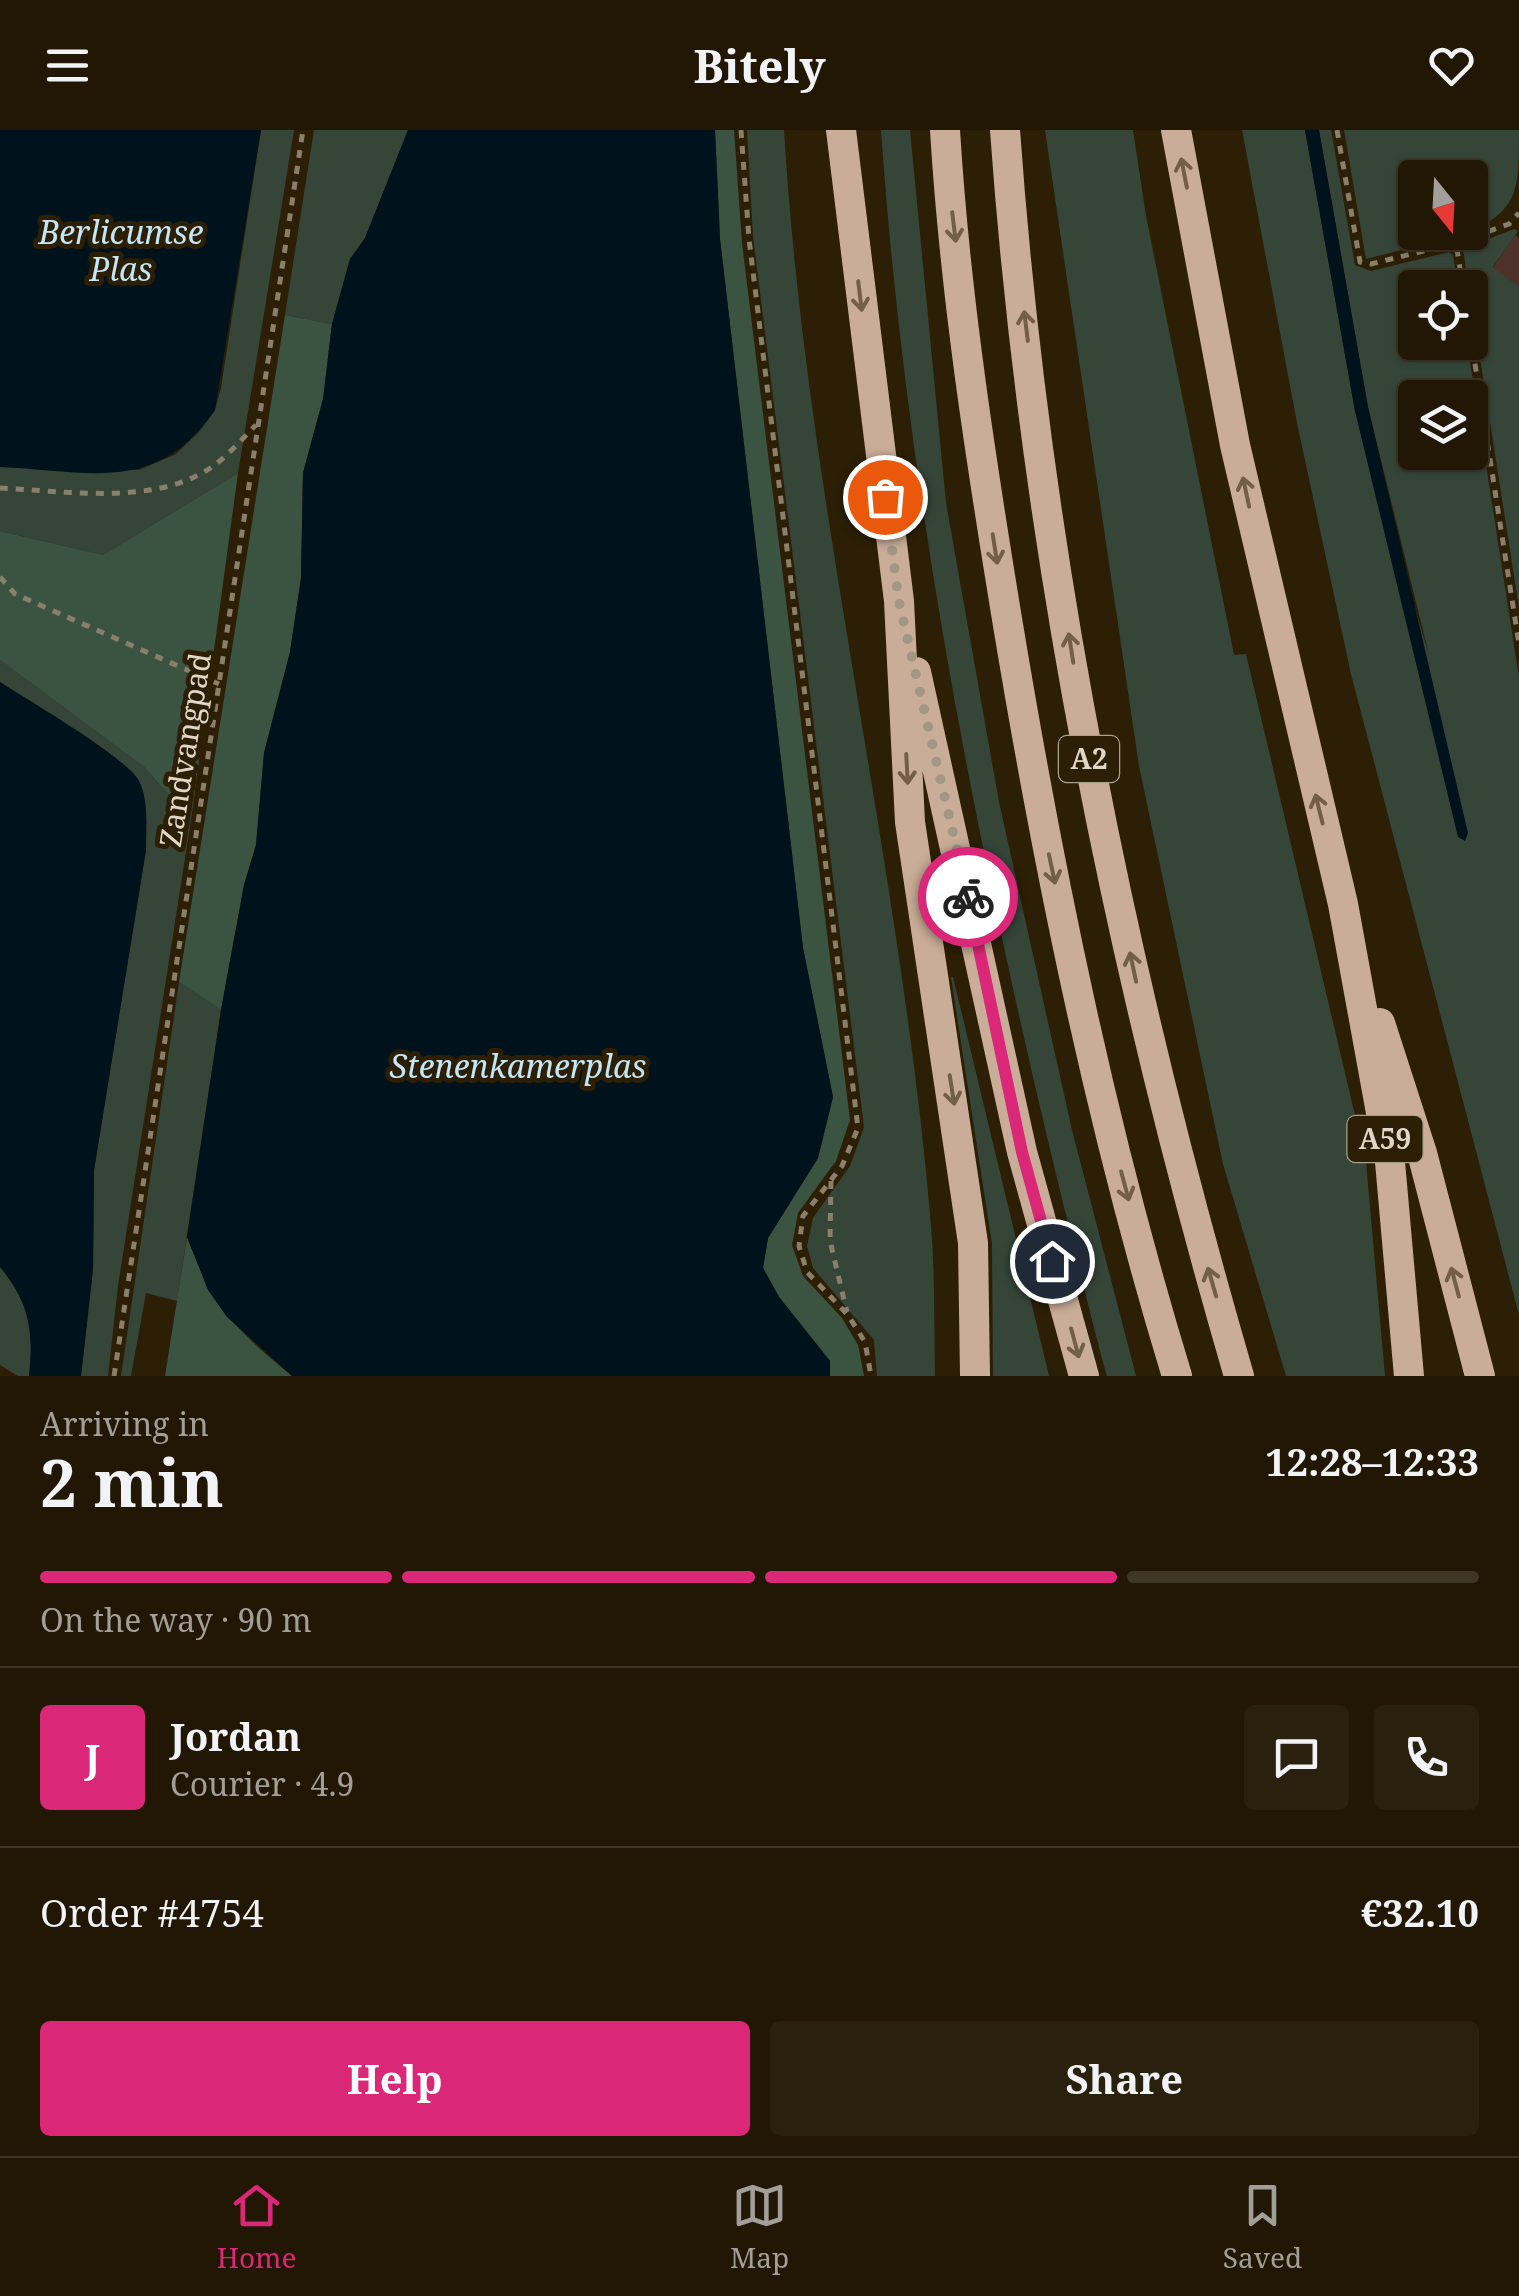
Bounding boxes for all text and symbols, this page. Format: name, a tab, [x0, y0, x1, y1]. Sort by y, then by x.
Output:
text: Bitely	[694, 35, 825, 96]
icon: menu	[40, 38, 95, 93]
icon: heart	[1424, 38, 1479, 93]
one-way arrow	[1173, 158, 1192, 190]
north arrow	[1398, 160, 1488, 250]
map controls	[1398, 160, 1488, 470]
water label: Berlicumse Plas	[37, 210, 204, 290]
one-way arrow	[945, 210, 963, 243]
button: locate	[1398, 270, 1488, 360]
one-way arrow	[851, 280, 870, 312]
one-way arrow	[1017, 311, 1035, 343]
button: layers	[1398, 380, 1488, 470]
pin	[843, 455, 928, 540]
icon: bag	[858, 470, 913, 525]
one-way arrow	[1236, 477, 1254, 509]
one-way arrow	[987, 533, 1005, 565]
one-way arrow	[1061, 633, 1080, 665]
street label: Zandvangpad	[149, 650, 220, 850]
road number: A2	[1059, 736, 1119, 782]
one-way arrow	[898, 752, 917, 784]
one-way arrow	[1309, 794, 1328, 825]
courier	[918, 847, 1018, 947]
one-way arrow	[1044, 852, 1063, 884]
icon: bike	[941, 870, 996, 925]
one-way arrow	[1123, 952, 1141, 984]
water label: Stenenkamerplas	[390, 1044, 646, 1087]
one-way arrow	[944, 1074, 962, 1106]
road number: A59	[1348, 1116, 1422, 1162]
one-way arrow	[1116, 1170, 1135, 1201]
pin	[1010, 1219, 1095, 1304]
icon: home	[1025, 1234, 1080, 1289]
one-way arrow	[1202, 1267, 1221, 1298]
one-way arrow	[1445, 1267, 1464, 1298]
one-way arrow	[1066, 1327, 1085, 1358]
text: Arriving in	[40, 1402, 209, 1445]
text: 12:28–12:33	[1265, 1435, 1479, 1487]
text: 2 min	[40, 1438, 224, 1526]
text: On the way · 90 m	[40, 1598, 312, 1641]
button: chat	[1244, 1705, 1349, 1810]
button: phone	[1374, 1705, 1479, 1810]
text: Jordan	[170, 1710, 301, 1762]
text: J	[85, 1731, 100, 1783]
text: Courier · 4.9	[170, 1762, 354, 1805]
text: Order #4754	[40, 1886, 264, 1938]
text: €32.10	[1361, 1886, 1479, 1938]
button: Help	[40, 2021, 750, 2136]
button: Share	[770, 2021, 1479, 2136]
tab: Home	[217, 2178, 297, 2276]
tab: Map	[730, 2178, 789, 2276]
tab: Saved	[1223, 2178, 1302, 2276]

